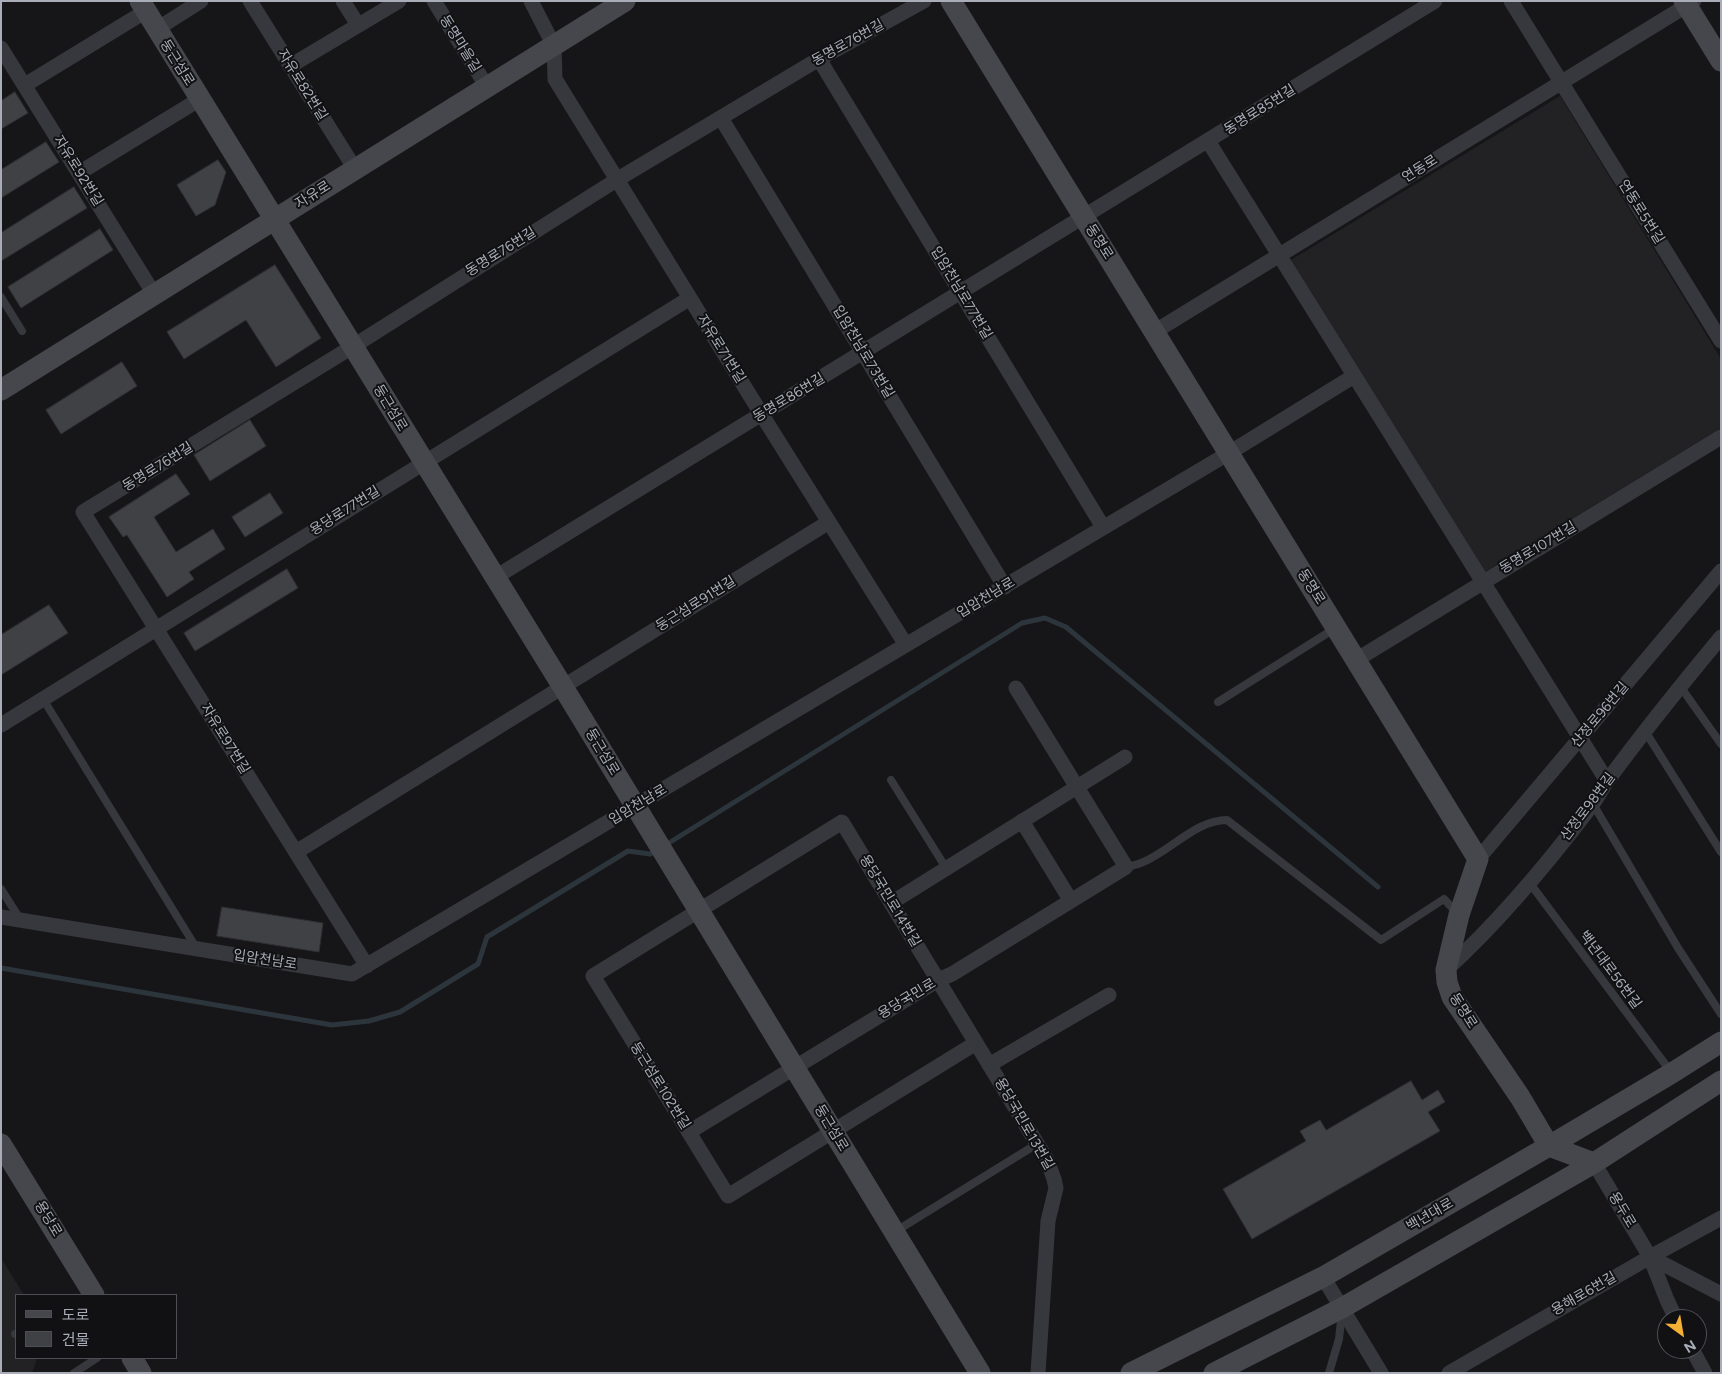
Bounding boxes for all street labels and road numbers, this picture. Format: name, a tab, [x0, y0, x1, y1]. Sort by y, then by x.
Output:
street label: 동명마을길	[436, 12, 484, 76]
street label: 동명로76번길	[809, 16, 887, 70]
street label: 둥근섬로	[156, 37, 198, 89]
street label: 자유로82번길	[273, 46, 331, 124]
street label: 동명로85번길	[1221, 81, 1299, 139]
street label: 자유로92번길	[50, 133, 106, 209]
street label: 연동로	[1399, 152, 1441, 186]
street label: 연동로5번길	[1615, 177, 1667, 247]
street label: 자유로	[292, 178, 334, 212]
street label: 동명로	[1082, 221, 1116, 263]
street label: 동명로76번길	[463, 224, 539, 280]
street label: 입암천남로77번길	[927, 244, 995, 342]
street label: 입암천남로73번길	[829, 303, 897, 401]
street label: 자유로71번길	[693, 312, 749, 386]
street label: 동명로86번길	[750, 370, 828, 426]
street label: 둥근섬로	[370, 382, 410, 434]
street label: 동명로76번길	[120, 439, 196, 495]
street label: 용당로77번길	[307, 483, 383, 539]
street label: 동명로107번길	[1497, 518, 1579, 578]
street label: 동명로	[1294, 566, 1328, 608]
street label: 둥근섬로91번길	[653, 573, 739, 635]
street label: 입암천남로	[954, 574, 1018, 622]
street label: 산정로96번길	[1568, 679, 1632, 751]
street label: 자유로97번길	[197, 701, 253, 777]
street label: 둥근섬로	[582, 726, 622, 778]
street label: 산정로98번길	[1557, 770, 1619, 844]
street label: 입암천남로	[606, 781, 670, 829]
street label: 용당국민로14번길	[856, 852, 924, 950]
street label: 백년대로56번길	[1575, 928, 1645, 1012]
street label: 입암천남로	[232, 947, 298, 973]
street label: 용당국민로	[875, 975, 939, 1023]
street label: 동명로	[1446, 990, 1480, 1032]
street label: 둥근섬로102번길	[626, 1039, 694, 1133]
street label: 용당국민로13번길	[991, 1075, 1057, 1173]
street label: 둥근섬로	[811, 1102, 851, 1154]
street label: 용두로	[1605, 1189, 1639, 1231]
street label: 백년대로	[1403, 1195, 1457, 1235]
street label: 용당로	[31, 1198, 65, 1240]
street label: 용해로6번길	[1548, 1269, 1620, 1319]

